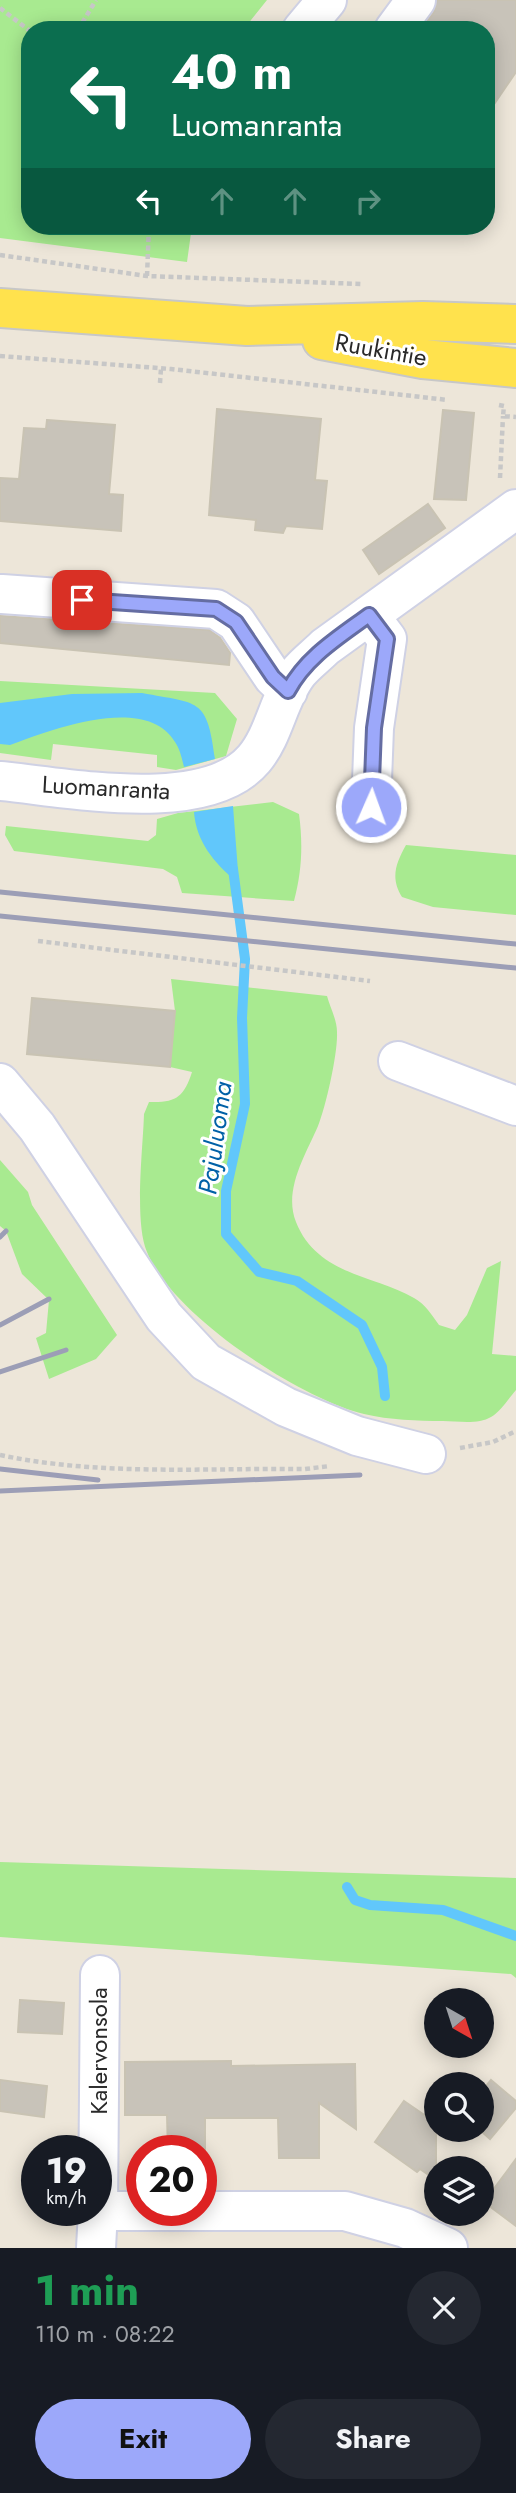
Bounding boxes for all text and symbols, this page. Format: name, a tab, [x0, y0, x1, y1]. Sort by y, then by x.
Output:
text: 40 m	[171, 37, 293, 107]
icon: left	[56, 49, 147, 140]
text: Luomanranta	[171, 102, 342, 148]
icon: left	[130, 182, 168, 220]
icon: ahead	[203, 182, 241, 220]
icon: ahead	[276, 182, 314, 220]
icon: right	[349, 182, 387, 220]
street label: Ruukintie	[333, 324, 430, 375]
pin	[52, 570, 112, 630]
icon: arrive	[63, 581, 101, 619]
street label: Luomanranta	[41, 767, 171, 808]
position arrow	[334, 770, 408, 844]
water label: Pajuluoma	[188, 1078, 242, 1197]
street label: Kalervonsola	[81, 1987, 116, 2115]
north arrow	[424, 1988, 494, 2058]
map controls	[424, 1988, 494, 2226]
button: search	[424, 2072, 494, 2142]
speed limit sign: 20	[126, 2135, 217, 2226]
text: 19	[46, 2146, 87, 2196]
button: layers	[424, 2156, 494, 2226]
text: km/h	[46, 2185, 87, 2211]
text: 1 min	[35, 2260, 139, 2321]
button: close	[407, 2271, 481, 2345]
text: 110 m · 08:22	[35, 2317, 174, 2351]
button: Exit	[35, 2399, 251, 2479]
button: Share	[265, 2399, 481, 2479]

